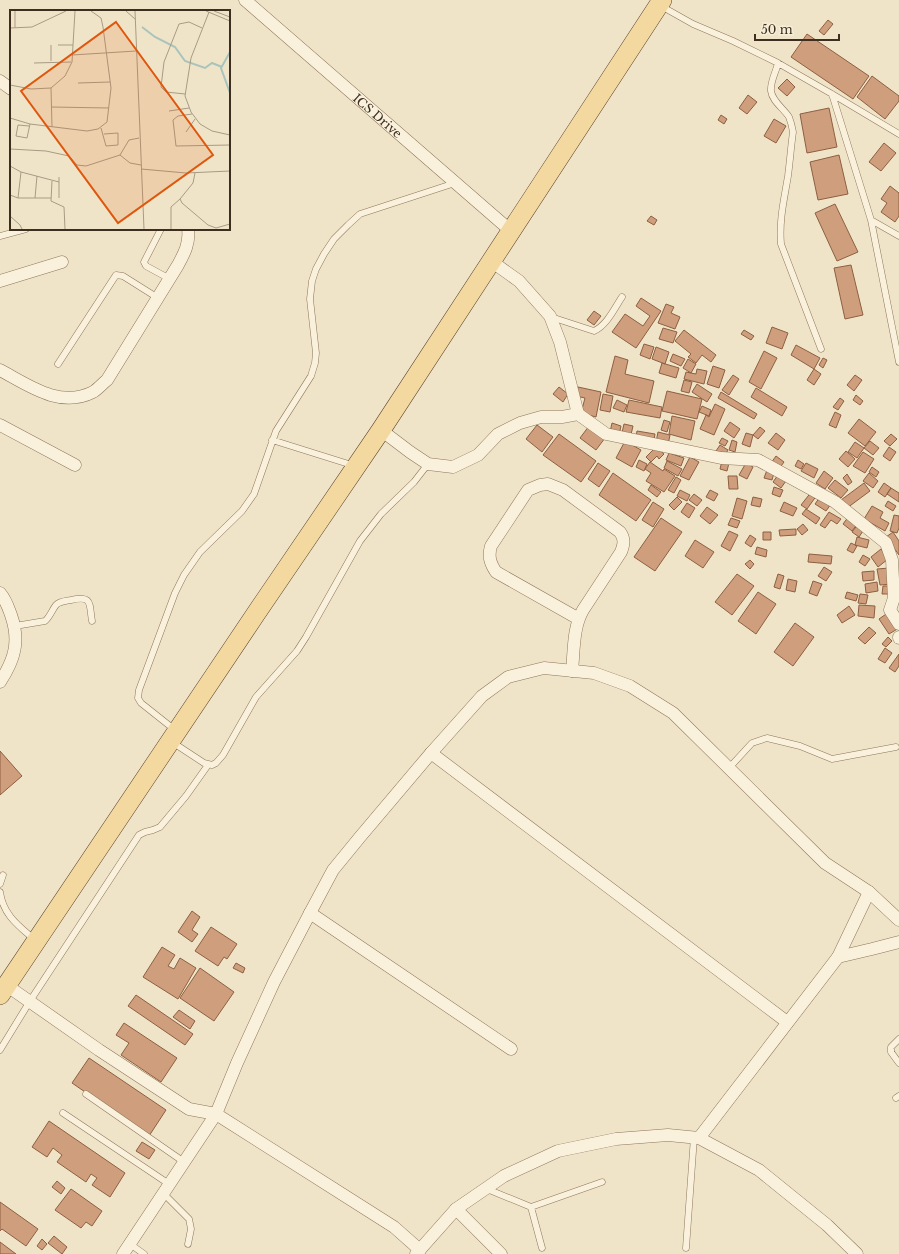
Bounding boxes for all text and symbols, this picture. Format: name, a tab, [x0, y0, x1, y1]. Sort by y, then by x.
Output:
inset map	[10, 10, 230, 230]
scale bar	[755, 16, 839, 42]
text: 50 m	[761, 22, 793, 37]
street label: ICS Drive	[350, 90, 406, 141]

